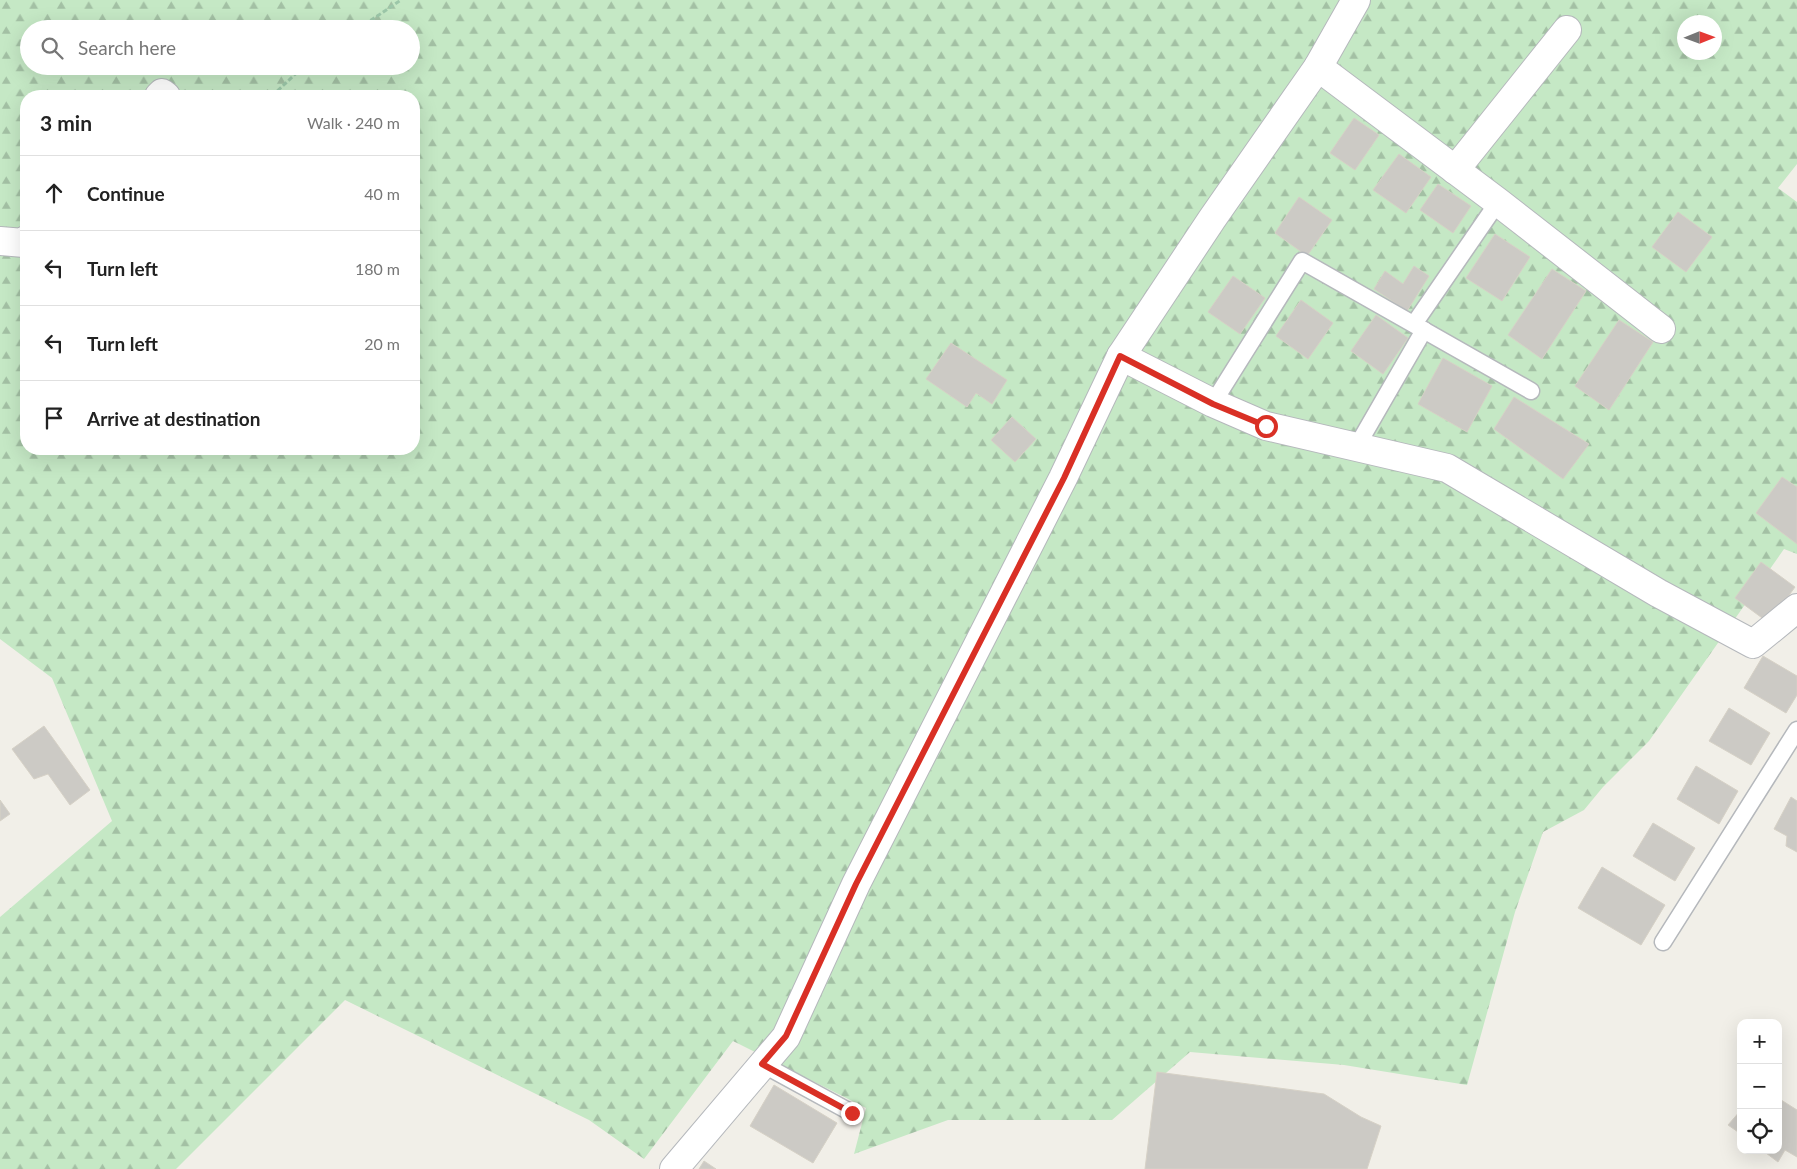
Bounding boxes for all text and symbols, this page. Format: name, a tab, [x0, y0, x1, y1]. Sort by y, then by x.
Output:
north arrow	[1677, 15, 1722, 60]
search box	[20, 20, 420, 75]
icon: search	[38, 34, 66, 62]
text: Search here	[78, 36, 176, 59]
text: 3 min	[40, 110, 92, 135]
text: Walk · 240 m	[307, 113, 400, 132]
icon: ahead	[40, 179, 68, 207]
text: Continue	[87, 182, 165, 205]
text: 40 m	[364, 184, 400, 203]
icon: left	[40, 254, 68, 282]
text: Turn left	[87, 257, 158, 280]
text: 180 m	[355, 259, 400, 278]
icon: left	[40, 329, 68, 357]
text: Turn left	[87, 332, 158, 355]
text: 20 m	[364, 334, 400, 353]
icon: arrive	[40, 404, 68, 432]
text: Arrive at destination	[87, 407, 260, 430]
route start	[1255, 415, 1278, 438]
map controls	[1737, 1019, 1782, 1154]
button: +	[1737, 1019, 1782, 1064]
button: −	[1737, 1064, 1782, 1109]
route end	[841, 1102, 864, 1125]
button: locate	[1737, 1109, 1782, 1154]

